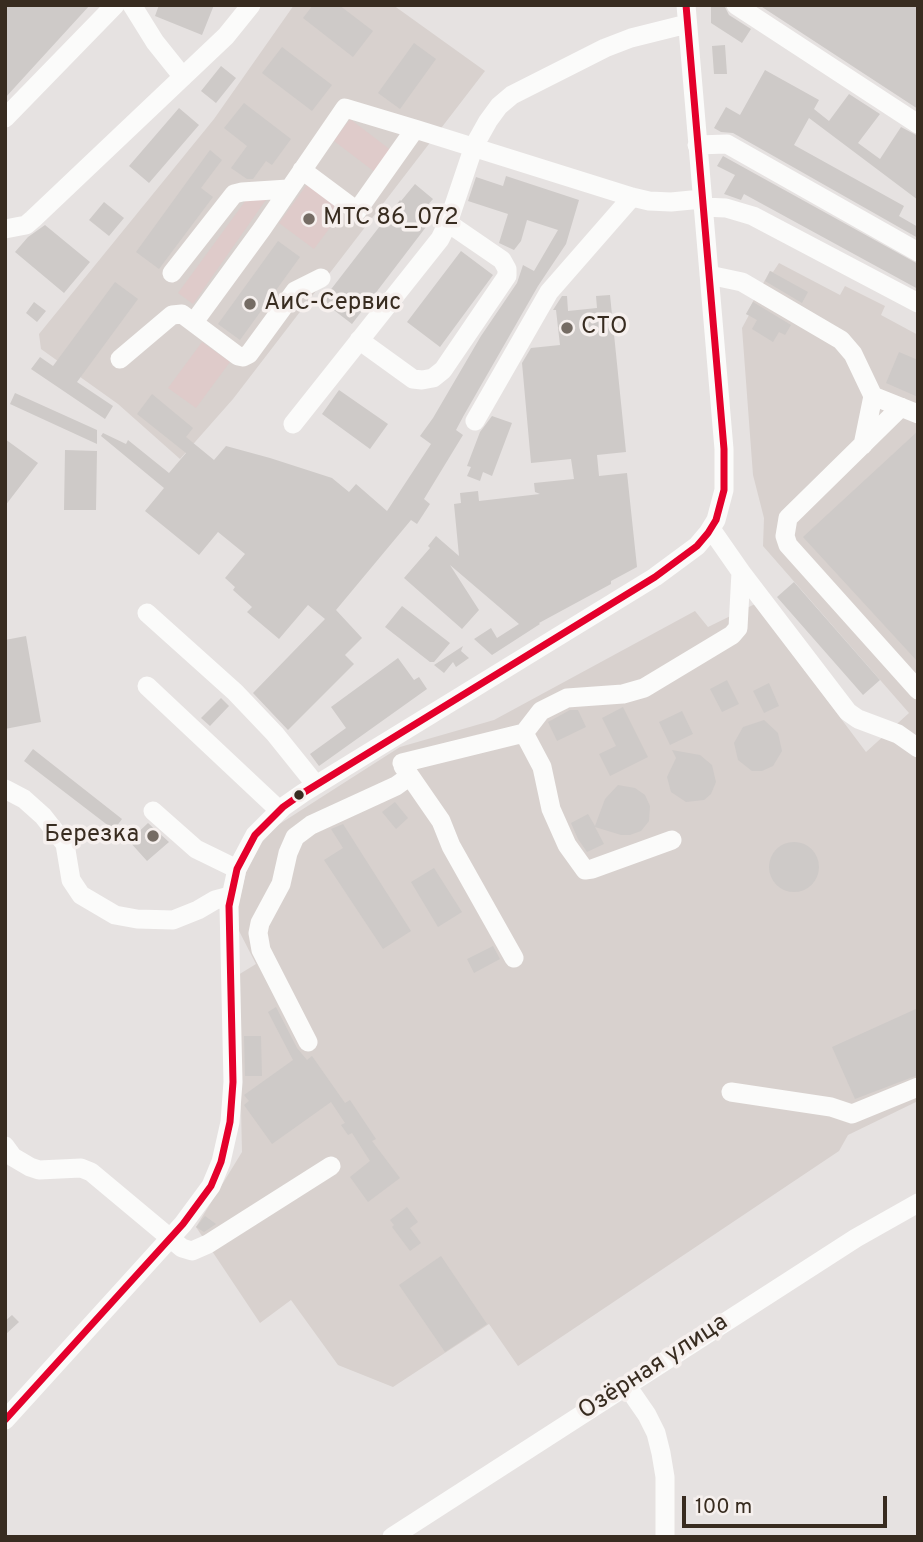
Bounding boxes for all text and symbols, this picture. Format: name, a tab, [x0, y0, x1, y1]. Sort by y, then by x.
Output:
place label: МТС 86_072	[323, 205, 459, 233]
marker: МТС 86_072	[301, 211, 317, 227]
place label: АиС-Сервис	[264, 290, 401, 318]
marker: АиС-Сервис	[242, 296, 258, 312]
place label: СТО	[581, 314, 627, 342]
marker: СТО	[559, 320, 575, 336]
unlabelled marker	[292, 788, 306, 802]
place label: Березка	[44, 822, 139, 850]
marker: Березка	[145, 828, 161, 844]
street label: Озёрная улица	[574, 1309, 734, 1427]
scale bar	[685, 1482, 890, 1526]
text: 100 m	[695, 1494, 752, 1521]

